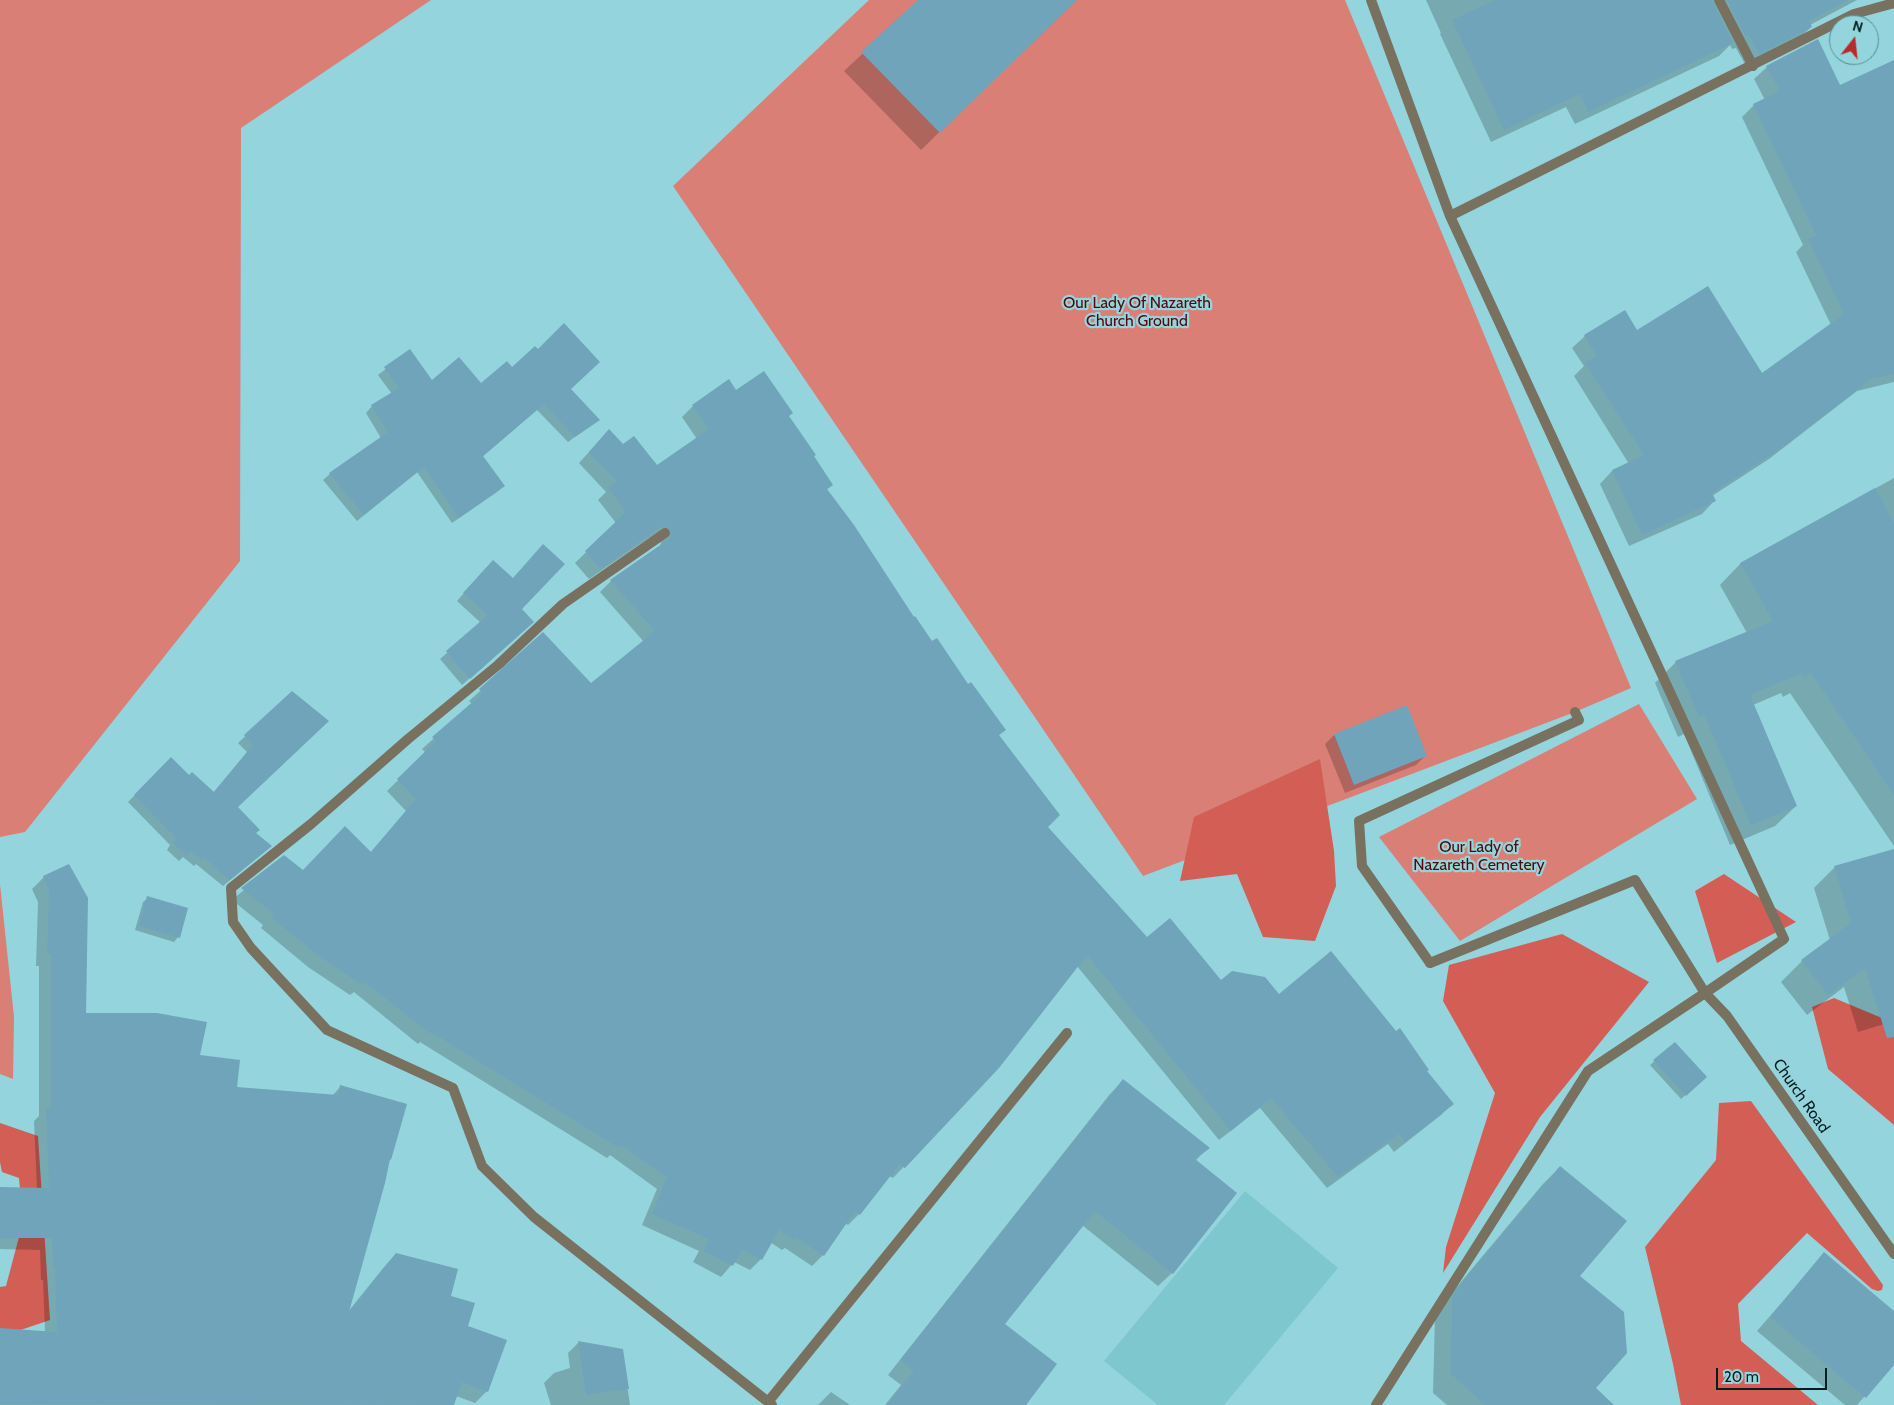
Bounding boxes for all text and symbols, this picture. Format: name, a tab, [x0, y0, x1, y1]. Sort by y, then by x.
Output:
north arrow	[1829, 15, 1879, 65]
text: N	[1851, 17, 1865, 37]
park label: Our Lady Of Nazareth Church Ground	[1063, 293, 1211, 331]
park label: Our Lady of Nazareth Cemetery	[1413, 837, 1545, 875]
street label: Church Road	[1768, 1055, 1834, 1137]
scale bar	[1719, 1358, 1830, 1390]
text: 20 m	[1724, 1368, 1759, 1386]

